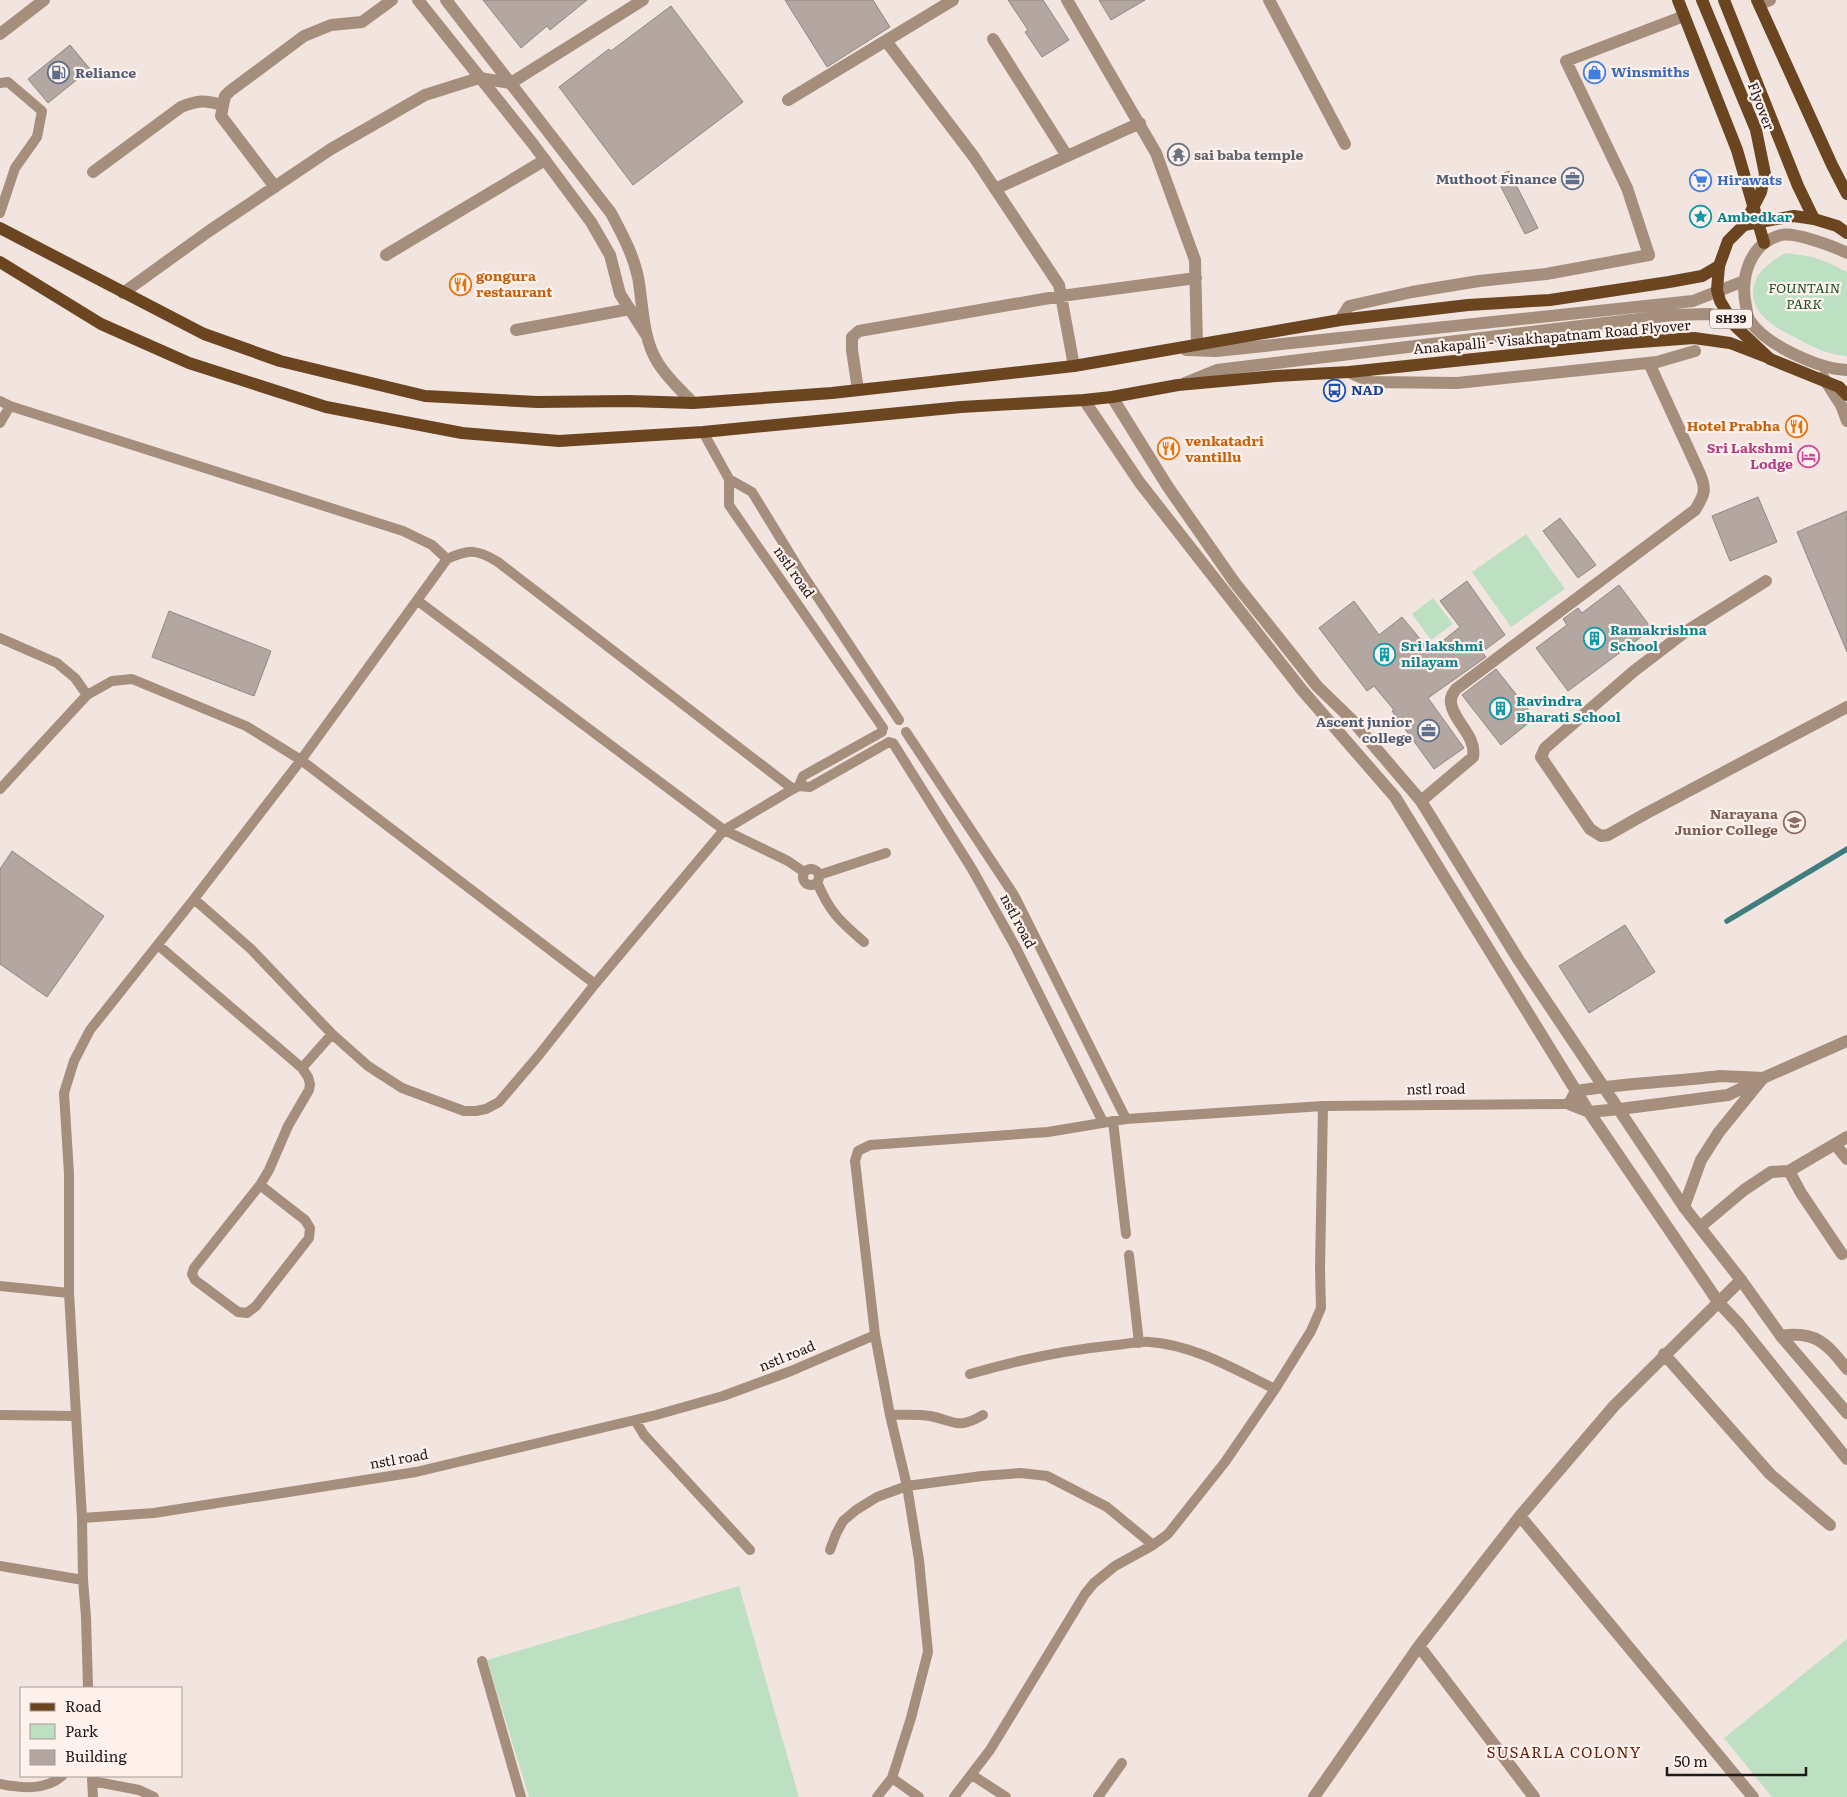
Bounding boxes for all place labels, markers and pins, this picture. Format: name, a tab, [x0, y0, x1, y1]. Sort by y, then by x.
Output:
shop icon: Winsmiths	[1583, 60, 1607, 84]
fuel station icon: Reliance	[47, 61, 71, 85]
place label: Winsmiths	[1611, 61, 1690, 81]
place label: Reliance	[75, 62, 136, 82]
temple icon: sai baba temple	[1166, 143, 1190, 167]
place label: sai baba temple	[1194, 144, 1304, 164]
office icon: Muthoot Finance	[1561, 167, 1585, 191]
place label: Muthoot Finance	[1436, 168, 1557, 188]
supermarket icon: Hirawats	[1689, 168, 1713, 192]
place label: Hirawats	[1717, 169, 1782, 189]
place icon: Ambedkar	[1689, 205, 1713, 229]
place label: Ambedkar	[1717, 206, 1793, 226]
place label: gongura restaurant	[476, 265, 553, 301]
restaurant icon: gongura restaurant	[448, 272, 472, 296]
bus stop icon: NAD	[1323, 378, 1347, 402]
place label: NAD	[1351, 379, 1384, 399]
restaurant icon: Hotel Prabha	[1784, 414, 1808, 438]
place label: Hotel Prabha	[1687, 415, 1781, 435]
place label: venkatadri vantillu	[1185, 430, 1264, 466]
restaurant icon: venkatadri vantillu	[1157, 437, 1181, 461]
place label: Sri Lakshmi Lodge	[1707, 437, 1793, 473]
hotel icon: Sri Lakshmi Lodge	[1797, 444, 1821, 468]
place label: Ramakrishna School	[1610, 619, 1708, 655]
building icon: Ramakrishna School	[1582, 626, 1606, 650]
place label: Sri lakshmi nilayam	[1401, 635, 1483, 671]
building icon: Sri lakshmi nilayam	[1373, 642, 1397, 666]
place label: Ravindra Bharati School	[1516, 690, 1621, 726]
building icon: Ravindra Bharati School	[1488, 697, 1512, 721]
place label: Ascent junior college	[1316, 711, 1412, 747]
office icon: Ascent junior college	[1416, 718, 1440, 742]
place label: Narayana Junior College	[1675, 803, 1779, 839]
school or university icon: Narayana Junior College	[1782, 810, 1806, 834]

